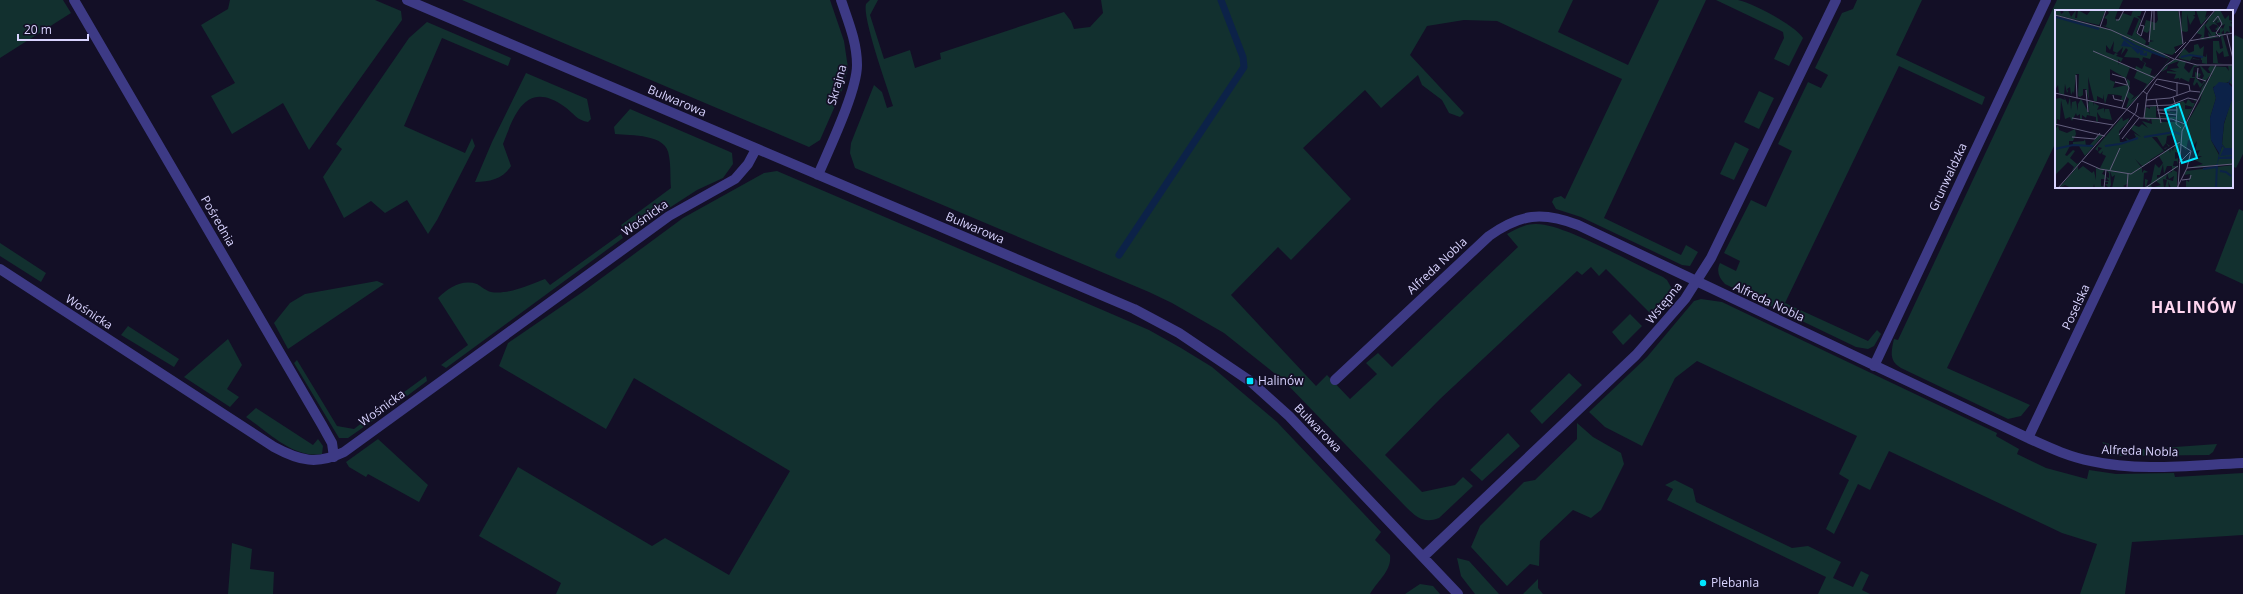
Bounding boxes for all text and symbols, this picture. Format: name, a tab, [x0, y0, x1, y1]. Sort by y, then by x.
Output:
inset map	[2055, 10, 2233, 188]
scale bar	[18, 16, 88, 42]
text: 20 m	[24, 21, 52, 38]
street label: Skrajna	[823, 63, 850, 107]
street label: Bulwarowa	[645, 81, 709, 121]
street label: Grunwaldzka	[1924, 140, 1971, 214]
street label: Pośrednia	[197, 192, 240, 249]
street label: Wośnicka	[618, 195, 671, 240]
street label: Bulwarowa	[943, 208, 1007, 248]
street label: Alfreda Nobla	[1403, 233, 1471, 298]
street label: Wstępna	[1642, 278, 1686, 327]
street label: Alfreda Nobla	[1731, 278, 1808, 325]
street label: Poselska	[2058, 281, 2094, 332]
street label: Wośnicka	[62, 290, 116, 333]
district label: HALINÓW	[2151, 296, 2237, 318]
place label: Halinów	[1258, 372, 1304, 389]
marker: Halinów	[1245, 376, 1255, 386]
street label: Wośnicka	[355, 385, 408, 430]
street label: Bulwarowa	[1291, 399, 1346, 456]
street label: Alfreda Nobla	[2101, 441, 2179, 460]
place label: Plebania	[1711, 574, 1759, 591]
marker: Plebania	[1698, 578, 1708, 588]

